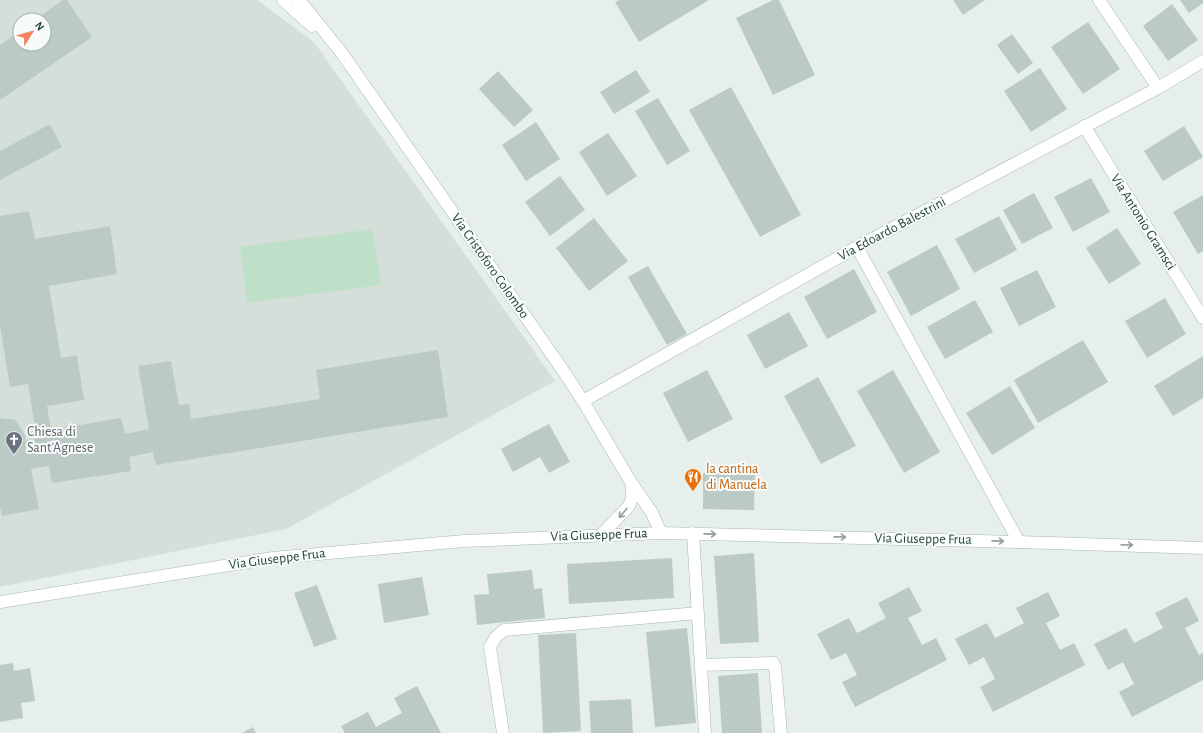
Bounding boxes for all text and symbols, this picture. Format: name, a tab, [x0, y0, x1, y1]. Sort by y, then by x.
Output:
north arrow	[12, 12, 52, 52]
text: N	[33, 20, 46, 33]
street label: Via Antonio Gramsci	[1108, 172, 1178, 272]
street label: Via Edoardo Balestrini	[836, 195, 948, 263]
street label: Via Cristoforo Colombo	[448, 211, 532, 321]
place label: Chiesa di Sant'Agnese	[27, 425, 93, 455]
church icon: Chiesa di Sant'Agnese	[4, 430, 24, 455]
place label: la cantina di Manuela	[706, 462, 767, 492]
restaurant icon: la cantina di Manuela	[683, 467, 703, 492]
one-way arrow	[618, 508, 628, 518]
street label: Via Giuseppe Frua	[550, 526, 648, 544]
one-way arrow	[703, 530, 716, 538]
street label: Via Giuseppe Frua	[874, 531, 972, 547]
one-way arrow	[833, 533, 846, 541]
one-way arrow	[991, 537, 1004, 545]
one-way arrow	[1120, 542, 1133, 549]
street label: Via Giuseppe Frua	[228, 546, 327, 572]

